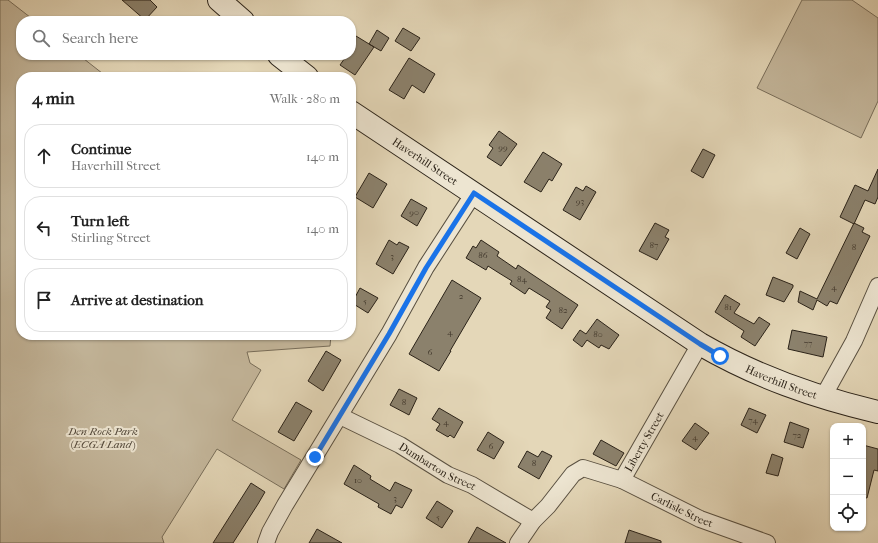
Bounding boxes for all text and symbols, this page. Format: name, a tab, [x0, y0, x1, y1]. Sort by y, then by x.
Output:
search box	[16, 16, 356, 60]
icon: search	[30, 27, 52, 49]
text: Search here	[62, 29, 138, 47]
text: 4 min	[32, 88, 75, 108]
text: Walk · 280 m	[270, 91, 340, 106]
street label: Haverhill Street	[390, 135, 460, 188]
text: Continue	[71, 140, 131, 158]
house number: 99	[498, 142, 508, 152]
icon: ahead	[33, 145, 55, 167]
text: 140 m	[306, 149, 339, 164]
text: Haverhill Street	[71, 158, 161, 173]
house number: 93	[576, 196, 585, 206]
house number: 90	[409, 207, 419, 217]
text: Turn left	[71, 212, 129, 230]
icon: left	[33, 217, 55, 239]
text: 140 m	[306, 221, 339, 236]
text: Stirling Street	[71, 230, 151, 245]
house number: 87	[650, 240, 659, 250]
house number: 8	[852, 242, 857, 252]
house number: 86	[478, 250, 488, 260]
house number: 3	[390, 251, 394, 261]
house number: 84	[517, 274, 528, 284]
house number: 4	[831, 282, 837, 292]
icon: arrive	[33, 289, 55, 311]
text: Arrive at destination	[71, 291, 203, 309]
house number: 2	[459, 291, 464, 301]
house number: 5	[363, 296, 367, 306]
house number: 81	[724, 302, 732, 312]
house number: 82	[558, 305, 568, 315]
house number: 4	[447, 327, 453, 337]
house number: 80	[593, 329, 603, 339]
house number: 77	[804, 338, 813, 348]
house number: 6	[428, 347, 433, 357]
route start	[711, 347, 729, 365]
street label: Haverhill Street	[743, 363, 819, 402]
house number: 8	[402, 397, 407, 407]
street label: Liberty Street	[622, 410, 667, 474]
house number: 74	[748, 415, 758, 425]
house number: 4	[443, 417, 449, 427]
map controls	[830, 423, 866, 531]
button: +	[830, 423, 866, 459]
park label: Den Rock Park (ECGA Land)	[67, 425, 138, 451]
house number: 72	[793, 430, 802, 440]
house number: 4	[692, 432, 698, 442]
street label: Dumbarton Street	[396, 440, 479, 493]
house number: 6	[489, 441, 494, 451]
route end	[306, 448, 324, 466]
house number: 8	[532, 458, 537, 468]
button: −	[830, 459, 866, 495]
house number: 10	[354, 475, 362, 485]
street label: Carlisle Street	[649, 490, 715, 530]
house number: 3	[393, 493, 397, 503]
button: locate	[830, 495, 866, 531]
house number: 5	[436, 512, 440, 522]

